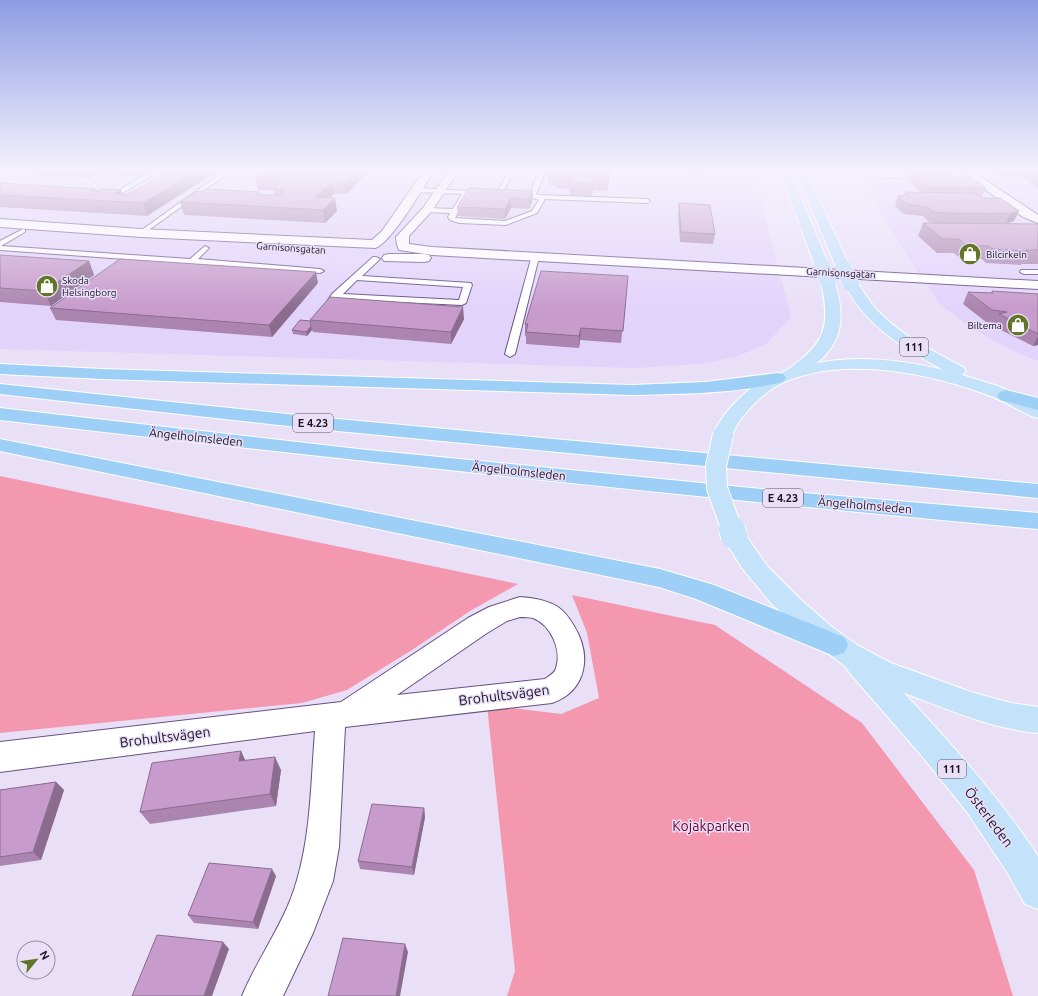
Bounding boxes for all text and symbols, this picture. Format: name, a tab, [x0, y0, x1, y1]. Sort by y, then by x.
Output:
street label: Garnisonsgatan	[256, 240, 326, 256]
shop icon: Bilcirkeln	[957, 241, 983, 267]
place label: Bilcirkeln	[986, 249, 1027, 260]
street label: Garnisonsgatan	[806, 266, 876, 280]
shop icon: Skoda Helsingborg	[34, 273, 60, 299]
place label: Skoda Helsingborg	[62, 275, 117, 298]
shop icon: Biltema	[1005, 312, 1031, 338]
place label: Biltema	[967, 320, 1002, 331]
road number: 111	[900, 338, 928, 356]
road number: E 4.23	[293, 414, 333, 432]
street label: Ängelholmsleden	[148, 426, 244, 448]
street label: Ängelholmsleden	[471, 460, 567, 482]
road number: E 4.23	[763, 489, 803, 507]
street label: Ängelholmsleden	[818, 494, 912, 516]
street label: Brohultsvägen	[458, 681, 550, 709]
street label: Brohultsvägen	[119, 723, 211, 751]
road number: 111	[938, 760, 966, 778]
street label: Österleden	[961, 783, 1017, 850]
park label: Kojakparken	[672, 818, 750, 834]
north arrow	[16, 940, 56, 980]
text: N	[38, 949, 52, 962]

